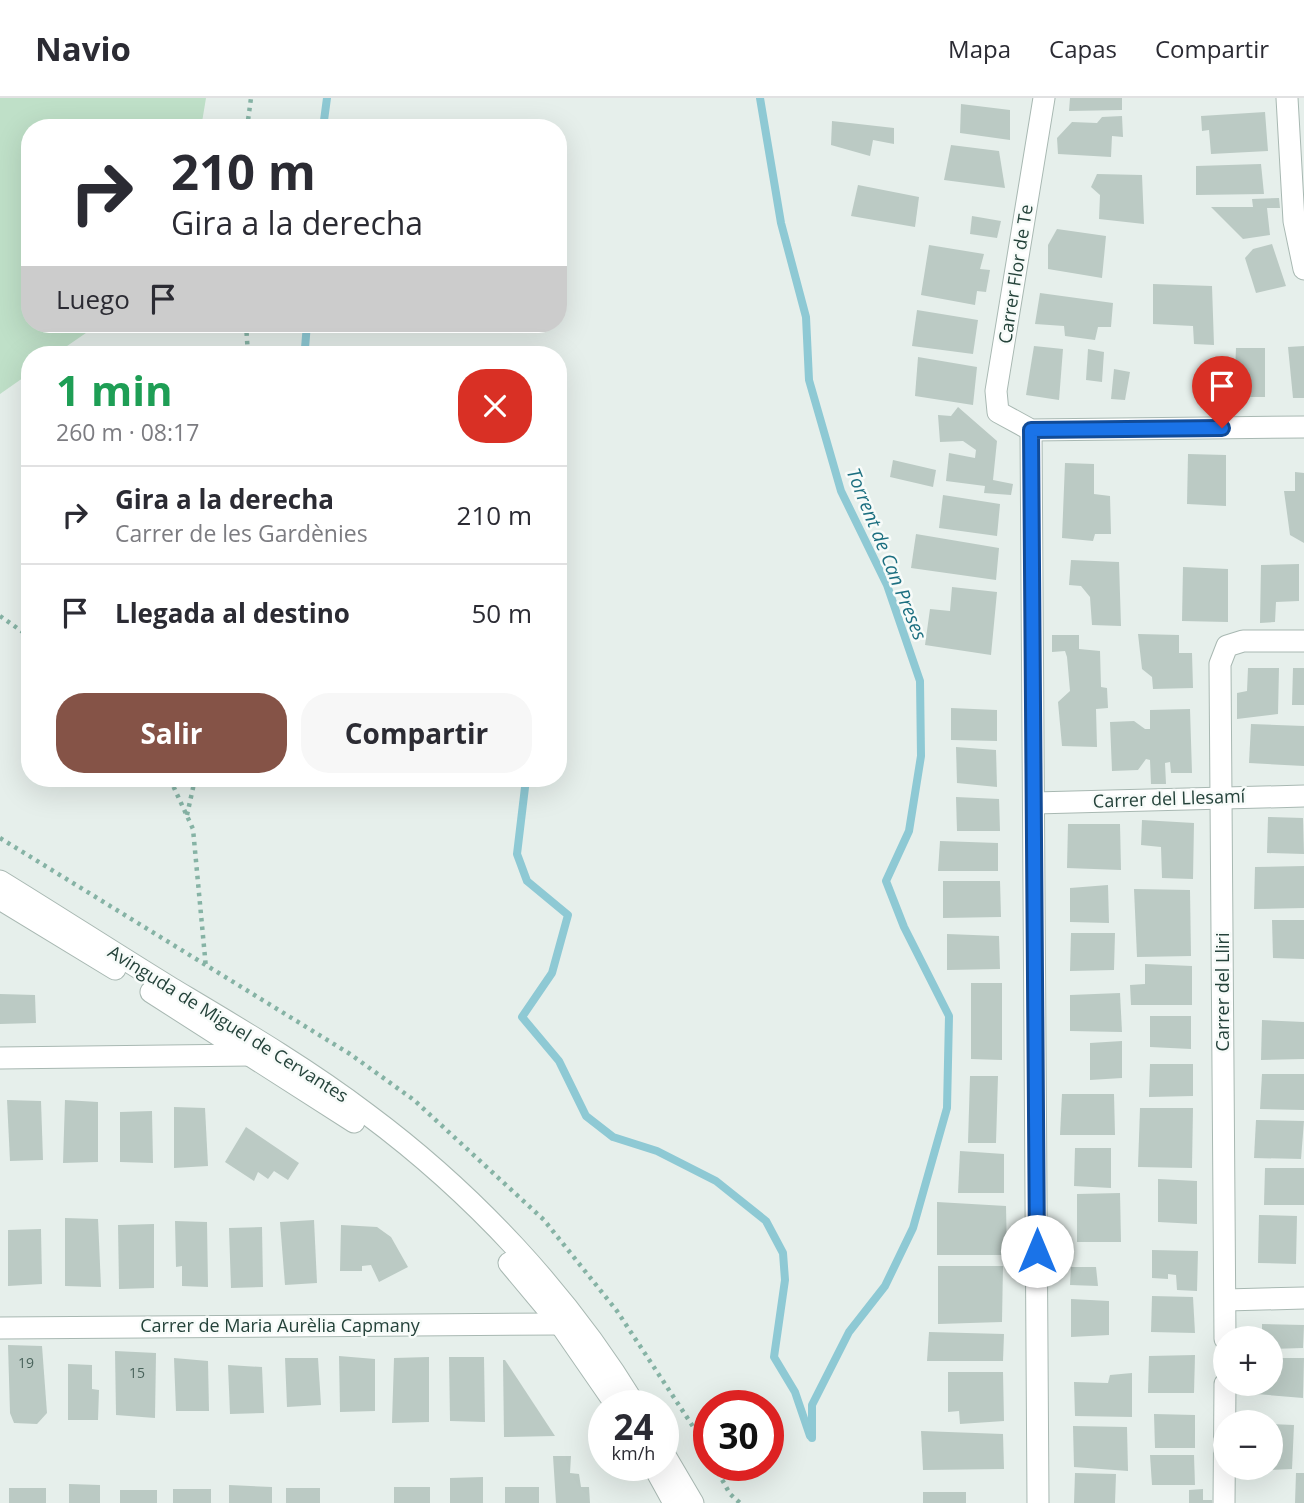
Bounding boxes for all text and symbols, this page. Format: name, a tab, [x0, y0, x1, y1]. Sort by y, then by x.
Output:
text: Navio	[35, 26, 131, 71]
text: Mapa	[948, 32, 1011, 65]
text: Capas	[1049, 32, 1117, 65]
text: Compartir	[1155, 32, 1269, 65]
text: 210 m	[171, 138, 316, 204]
icon: right	[56, 147, 147, 238]
text: Gira a la derecha	[171, 201, 423, 244]
street label: Carrer Flor de Te	[992, 202, 1038, 345]
icon: arrive	[144, 280, 182, 318]
text: Luego	[56, 281, 130, 317]
pin	[1192, 356, 1252, 428]
text: 1 min	[56, 361, 173, 418]
icon: arrive	[1203, 367, 1241, 405]
button: close	[458, 369, 532, 443]
text: 260 m · 08:17	[56, 416, 199, 448]
water label: Torrent de Can Preses	[841, 464, 933, 644]
text: Gira a la derecha	[115, 481, 334, 517]
icon: right	[56, 496, 94, 534]
text: 210 m	[457, 497, 532, 533]
text: Carrer de les Gardènies	[115, 517, 368, 549]
icon: arrive	[56, 594, 94, 632]
text: Llegada al destino	[115, 595, 350, 631]
text: 50 m	[471, 595, 532, 631]
button: Salir	[56, 693, 287, 773]
button: Compartir	[301, 693, 532, 773]
street label: Carrer del Llesamí	[1092, 783, 1246, 813]
street label: Carrer del Lliri	[1210, 933, 1234, 1051]
street label: Avinguda de Miguel de Cervantes	[104, 939, 353, 1107]
position arrow	[1000, 1214, 1074, 1288]
street label: Carrer de Maria Aurèlia Capmany	[140, 1313, 421, 1337]
map controls	[1213, 1326, 1283, 1480]
button: +	[1213, 1326, 1283, 1396]
house number: 19	[18, 1353, 34, 1372]
house number: 15	[129, 1363, 145, 1382]
speed limit sign: 30	[693, 1390, 784, 1481]
text: 24	[613, 1403, 654, 1450]
button: −	[1213, 1410, 1283, 1480]
text: km/h	[612, 1441, 655, 1465]

